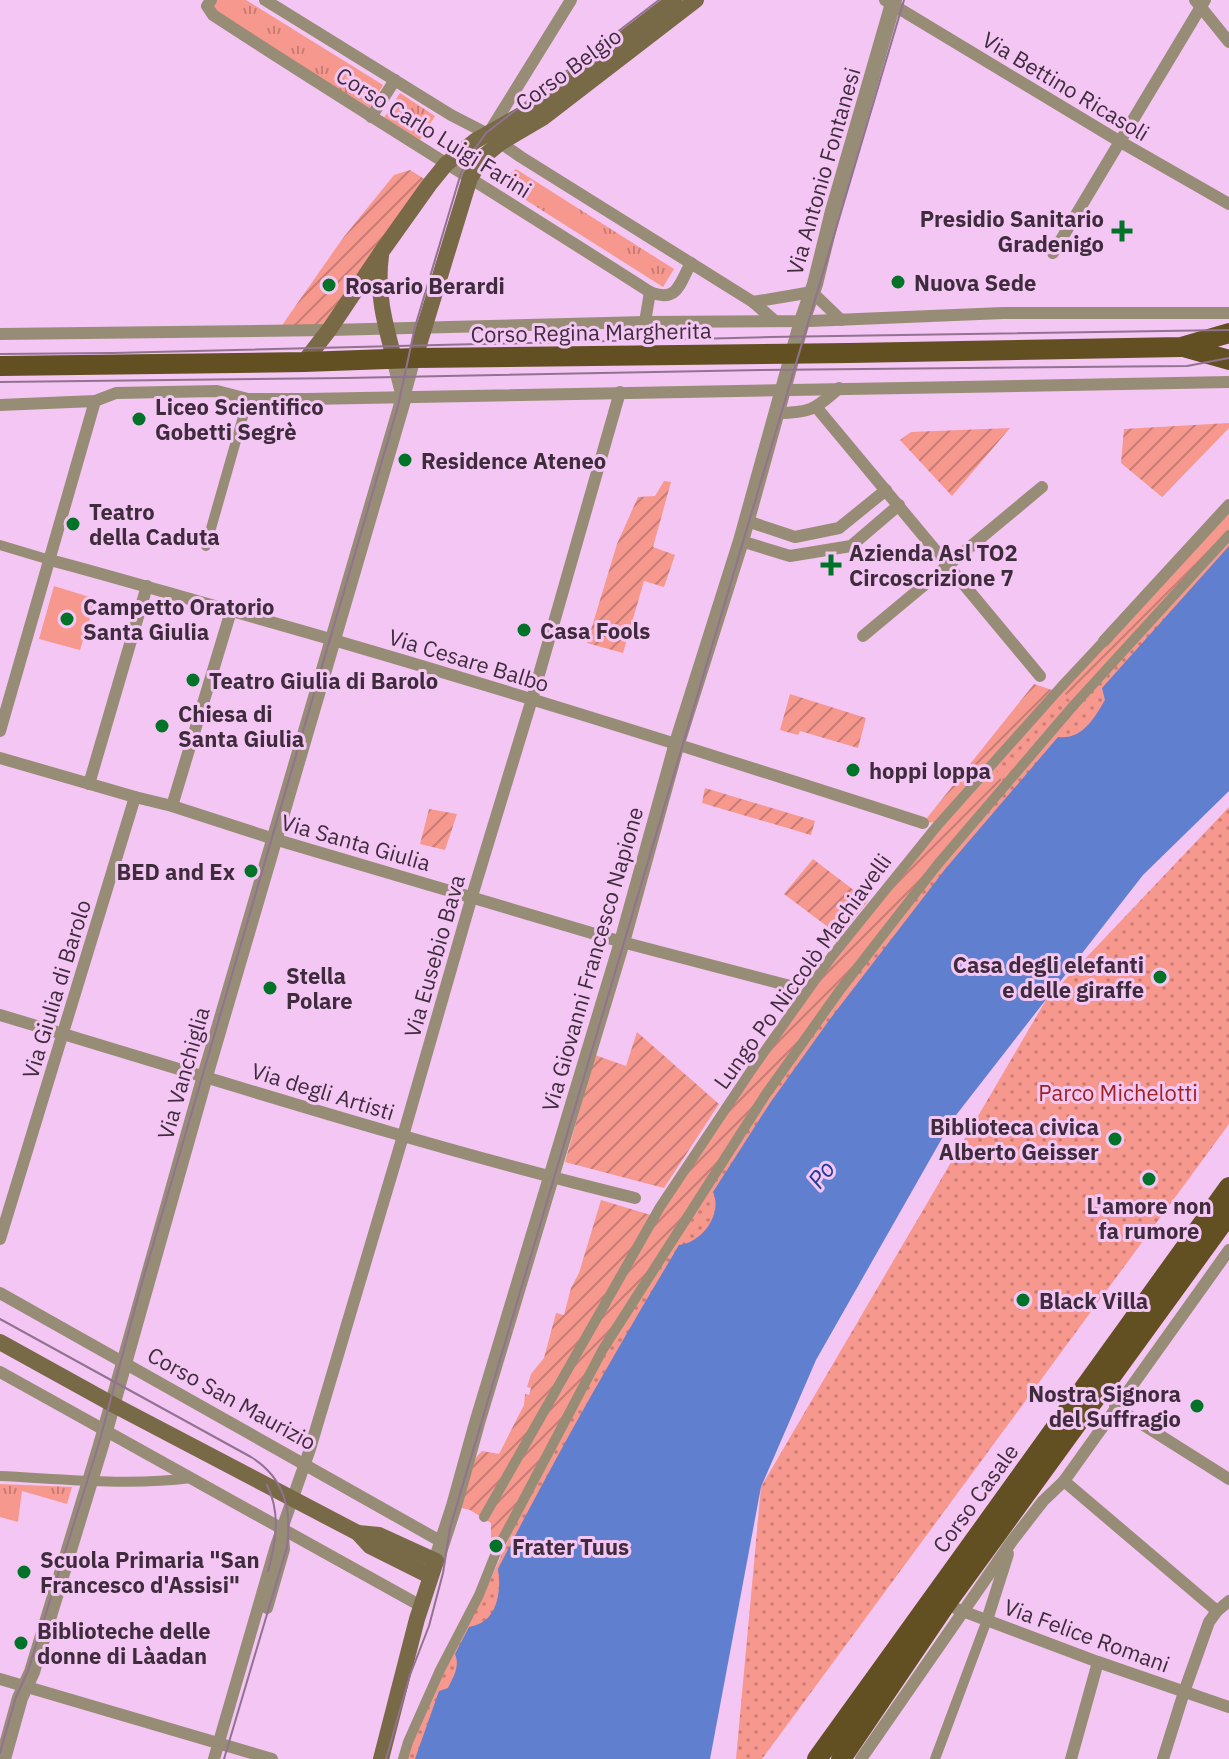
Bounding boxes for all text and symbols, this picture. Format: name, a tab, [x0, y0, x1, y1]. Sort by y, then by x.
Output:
street label: Corso Belgio	[509, 21, 627, 117]
street label: Via Bettino Ricasoli	[977, 25, 1155, 147]
street label: Corso Carlo Luigi Farini	[331, 60, 537, 204]
street label: Via Antonio Fontanesi	[779, 64, 867, 278]
place label: Presidio Sanitario Gradenigo	[920, 204, 1104, 258]
marker: Presidio Sanitario Gradenigo	[1111, 220, 1133, 242]
place label: Nuova Sede	[914, 268, 1036, 297]
place label: Rosario Berardi	[345, 271, 505, 300]
marker: Nuova Sede	[889, 273, 907, 291]
marker: Rosario Berardi	[320, 276, 338, 294]
street label: Corso Regina Margherita	[470, 315, 712, 349]
place label: Liceo Scientifico Gobetti Segrè	[155, 392, 324, 446]
marker: Liceo Scientifico Gobetti Segrè	[130, 410, 148, 428]
place label: Residence Ateneo	[421, 446, 606, 475]
marker: Residence Ateneo	[396, 451, 414, 469]
place label: Teatro della Caduta	[89, 497, 220, 551]
marker: Teatro della Caduta	[64, 515, 82, 533]
place label: Azienda Asl TO2 Circoscrizione 7	[849, 538, 1018, 592]
marker: Azienda Asl TO2 Circoscrizione 7	[820, 554, 842, 576]
place label: Campetto Oratorio Santa Giulia	[83, 592, 275, 646]
marker: Campetto Oratorio Santa Giulia	[58, 610, 76, 628]
place label: Casa Fools	[540, 616, 650, 645]
marker: Casa Fools	[515, 621, 533, 639]
street label: Via Cesare Balbo	[385, 622, 553, 698]
place label: Teatro Giulia di Barolo	[209, 666, 438, 695]
marker: Teatro Giulia di Barolo	[184, 671, 202, 689]
place label: Chiesa di Santa Giulia	[178, 699, 304, 753]
marker: Chiesa di Santa Giulia	[153, 717, 171, 735]
place label: hoppi loppa	[869, 756, 991, 785]
marker: hoppi loppa	[844, 761, 862, 779]
street label: Via Giovanni Francesco Napione	[535, 803, 649, 1115]
street label: Via Santa Giulia	[278, 807, 434, 877]
street label: Lungo Po Niccolò Machiavelli	[707, 847, 897, 1095]
place label: BED and Ex	[117, 857, 235, 886]
marker: BED and Ex	[242, 862, 260, 880]
street label: Via Eusebio Bava	[397, 871, 471, 1041]
street label: Via Giulia di Barolo	[15, 896, 97, 1082]
place label: Casa degli elefanti e delle giraffe	[953, 950, 1144, 1004]
place label: Stella Polare	[286, 961, 353, 1015]
marker: Casa degli elefanti e delle giraffe	[1151, 968, 1169, 986]
marker: Stella Polare	[261, 979, 279, 997]
street label: Via Vanchiglia	[150, 1003, 216, 1143]
street label: Via degli Artisti	[248, 1055, 398, 1127]
park label: Parco Michelotti	[1038, 1078, 1198, 1107]
place label: Biblioteca civica Alberto Geisser	[930, 1112, 1099, 1166]
marker: Biblioteca civica Alberto Geisser	[1106, 1130, 1124, 1148]
water label: Po	[800, 1154, 842, 1194]
marker: L'amore non fa rumore	[1140, 1170, 1158, 1188]
place label: L'amore non fa rumore	[1086, 1191, 1212, 1245]
place label: Black Villa	[1039, 1286, 1148, 1315]
marker: Black Villa	[1014, 1291, 1032, 1309]
street label: Corso San Maurizio	[143, 1340, 321, 1456]
place label: Nostra Signora del Suffragio	[1028, 1379, 1181, 1433]
marker: Nostra Signora del Suffragio	[1188, 1397, 1206, 1415]
street label: Corso Casale	[926, 1438, 1024, 1558]
place label: Frater Tuus	[512, 1532, 629, 1561]
marker: Frater Tuus	[487, 1537, 505, 1555]
place label: Scuola Primaria "San Francesco d'Assisi"	[40, 1545, 260, 1599]
marker: Scuola Primaria "San Francesco d'Assisi"	[15, 1563, 33, 1581]
street label: Via Felice Romani	[1000, 1592, 1174, 1678]
place label: Biblioteche delle donne di Làadan	[37, 1616, 211, 1670]
marker: Biblioteche delle donne di Làadan	[12, 1634, 30, 1652]

